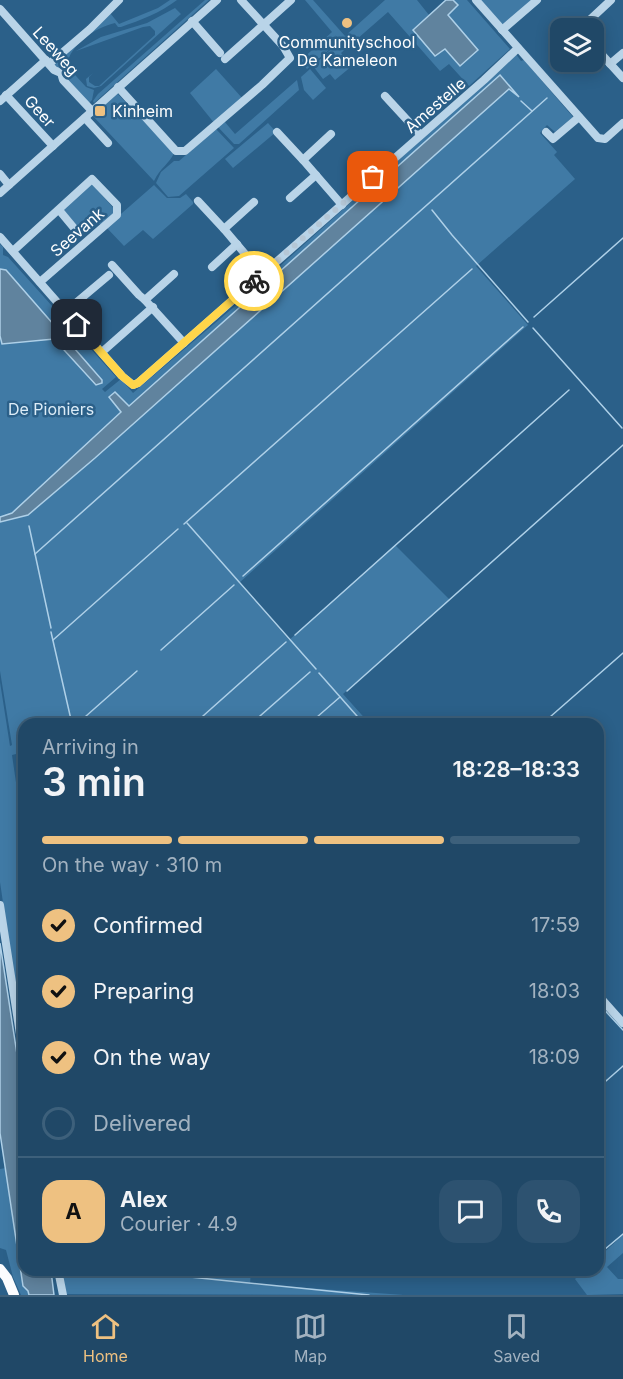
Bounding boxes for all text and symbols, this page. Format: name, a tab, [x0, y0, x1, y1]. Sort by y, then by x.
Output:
marker: Communityschool De Kameleon	[340, 16, 354, 30]
map controls	[550, 18, 604, 72]
button: layers	[550, 18, 604, 72]
street label: Leeweg	[29, 22, 83, 80]
place label: Communityschool De Kameleon	[279, 32, 415, 70]
street label: Amestelle	[400, 73, 470, 137]
street label: Geer	[20, 91, 60, 131]
place label: Kinheim	[112, 101, 173, 121]
marker: Kinheim	[93, 104, 107, 118]
pin	[347, 151, 398, 202]
icon: bag	[356, 160, 389, 193]
street label: Seevank	[46, 203, 108, 261]
courier	[224, 251, 284, 311]
icon: bike	[238, 265, 271, 298]
pin	[51, 299, 102, 350]
icon: home	[60, 308, 93, 341]
park label: De Pioniers	[8, 399, 94, 419]
text: Arriving in	[42, 735, 139, 759]
text: 18:28–18:33	[452, 756, 580, 782]
text: 3 min	[42, 758, 146, 805]
text: On the way · 310 m	[42, 853, 222, 877]
icon: check	[42, 909, 75, 942]
text: Confirmed	[93, 912, 203, 938]
text: 17:59	[531, 913, 580, 937]
icon: check	[42, 975, 75, 1008]
text: Preparing	[93, 978, 194, 1004]
text: 18:03	[529, 979, 580, 1003]
icon: check	[42, 1041, 75, 1074]
text: On the way	[93, 1044, 211, 1070]
text: 18:09	[529, 1045, 580, 1069]
text: Delivered	[93, 1110, 191, 1136]
button: chat	[439, 1180, 502, 1243]
button: phone	[517, 1180, 580, 1243]
text: Alex	[120, 1186, 168, 1212]
text: A	[65, 1198, 82, 1224]
text: Courier · 4.9	[120, 1212, 238, 1236]
tab: Home	[83, 1310, 128, 1366]
tab: Map	[294, 1310, 327, 1366]
tab: Saved	[493, 1310, 540, 1366]

